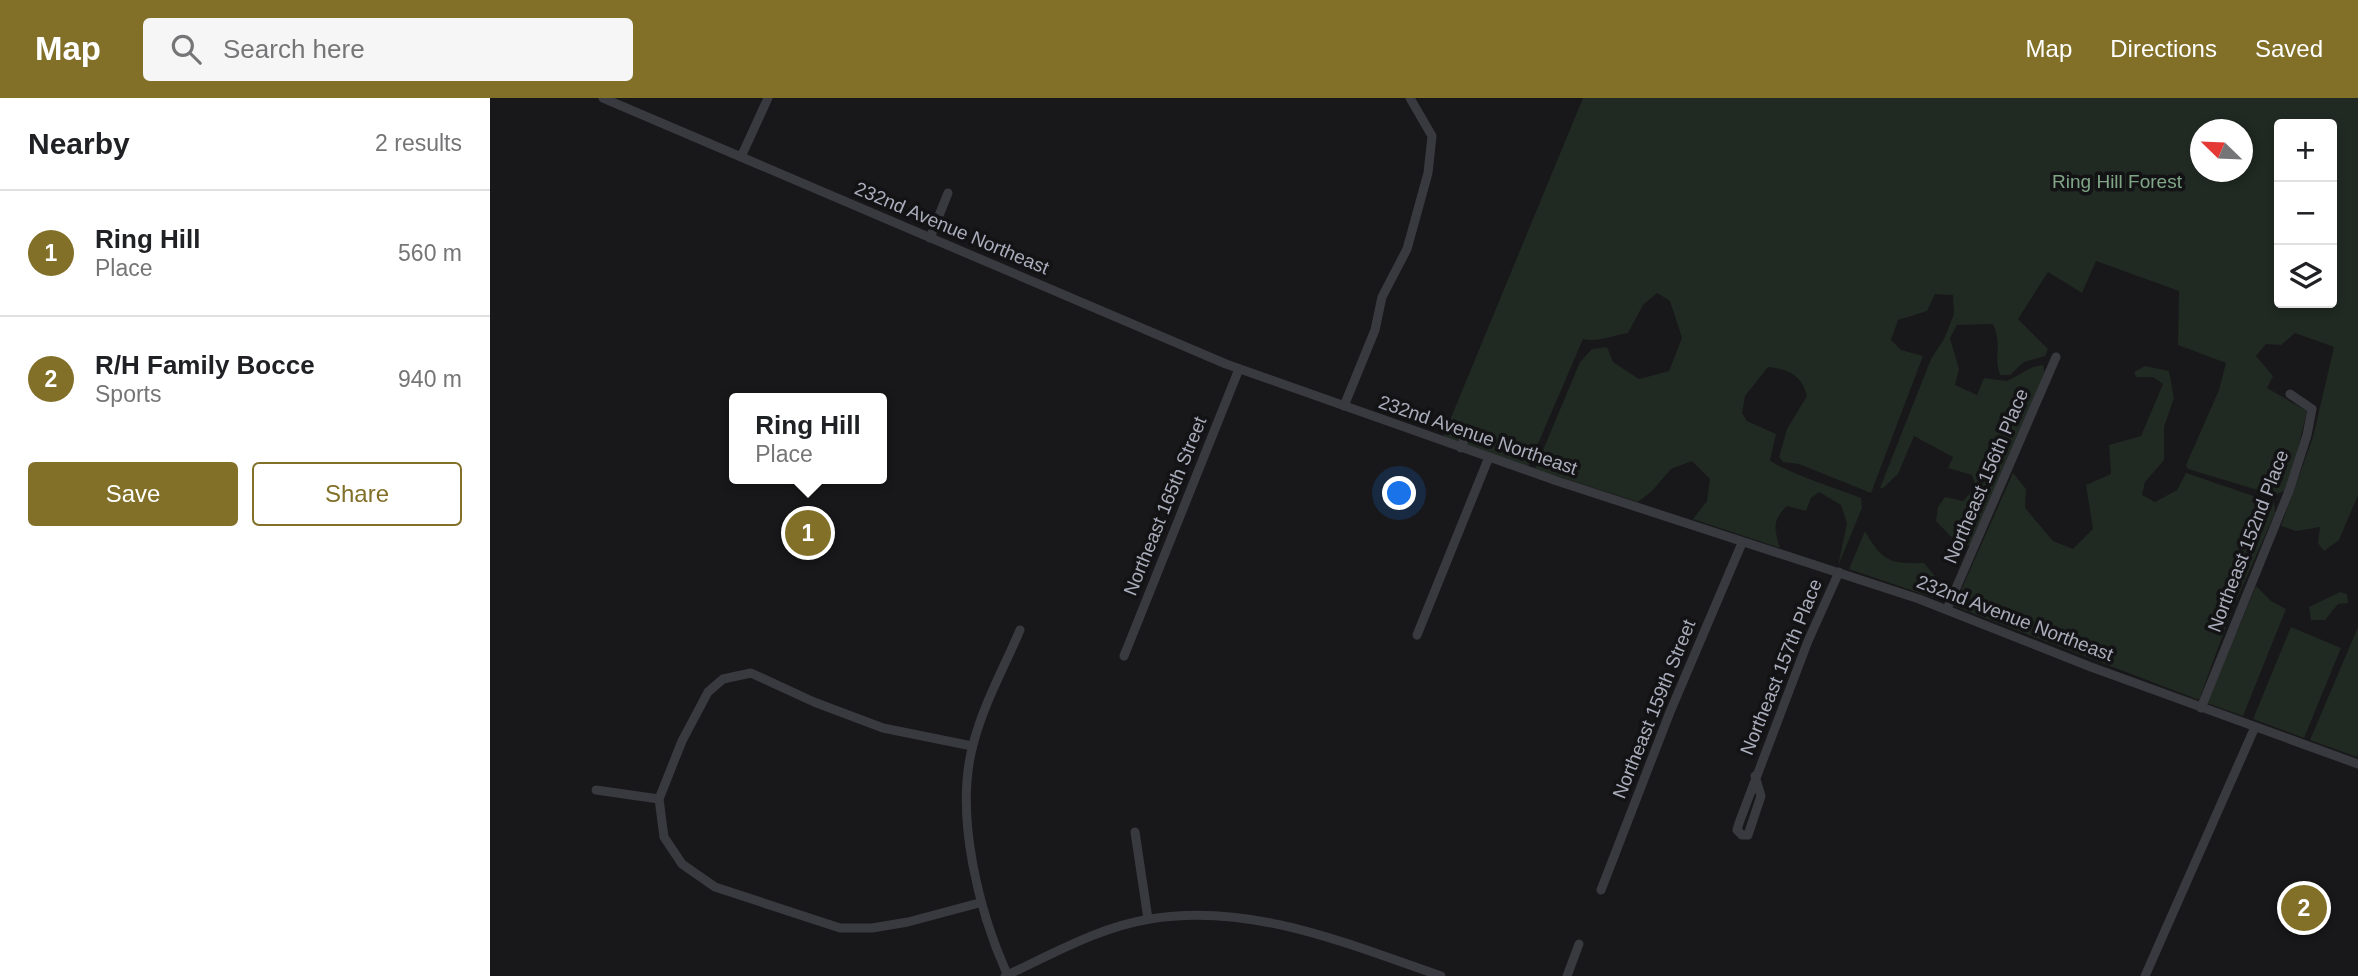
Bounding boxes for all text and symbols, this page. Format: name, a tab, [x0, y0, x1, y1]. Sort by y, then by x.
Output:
search box	[143, 18, 633, 81]
text: Map	[35, 30, 101, 67]
icon: search	[167, 30, 205, 68]
text: Search here	[223, 34, 365, 64]
text: Map	[2026, 35, 2072, 62]
text: Directions	[2110, 35, 2217, 62]
text: Saved	[2255, 35, 2323, 62]
north arrow	[2190, 119, 2253, 182]
map controls	[2274, 119, 2337, 308]
button: +	[2274, 119, 2337, 182]
text: Nearby	[28, 127, 130, 160]
text: 2 results	[375, 130, 462, 156]
park label: Ring Hill Forest	[2052, 171, 2183, 192]
street label: 232nd Avenue Northeast	[852, 178, 1053, 279]
button: −	[2274, 182, 2337, 245]
text: Ring Hill	[95, 224, 200, 254]
text: 1	[45, 240, 57, 266]
text: 560 m	[398, 240, 462, 266]
button: layers	[2274, 245, 2337, 308]
text: Place	[95, 255, 153, 281]
text: R/H Family Bocce	[95, 350, 315, 380]
text: 2	[45, 366, 57, 392]
text: 940 m	[398, 366, 462, 392]
text: Sports	[95, 381, 161, 407]
street label: Northeast 156th Place	[1940, 385, 2032, 567]
street label: 232nd Avenue Northeast	[1376, 391, 1581, 479]
popup	[729, 393, 887, 484]
text: Ring Hill	[755, 410, 861, 440]
street label: Northeast 165th Street	[1119, 413, 1211, 599]
text: Place	[755, 441, 813, 467]
street label: Northeast 152nd Place	[2204, 447, 2292, 635]
button: Save	[28, 462, 238, 526]
button: Share	[252, 462, 462, 526]
your location	[1382, 476, 1416, 510]
pin: 1	[785, 507, 831, 559]
street label: 232nd Avenue Northeast	[1914, 571, 2117, 665]
street label: Northeast 157th Place	[1736, 576, 1826, 758]
street label: Northeast 159th Street	[1608, 616, 1700, 802]
pin: 2	[2281, 882, 2327, 934]

